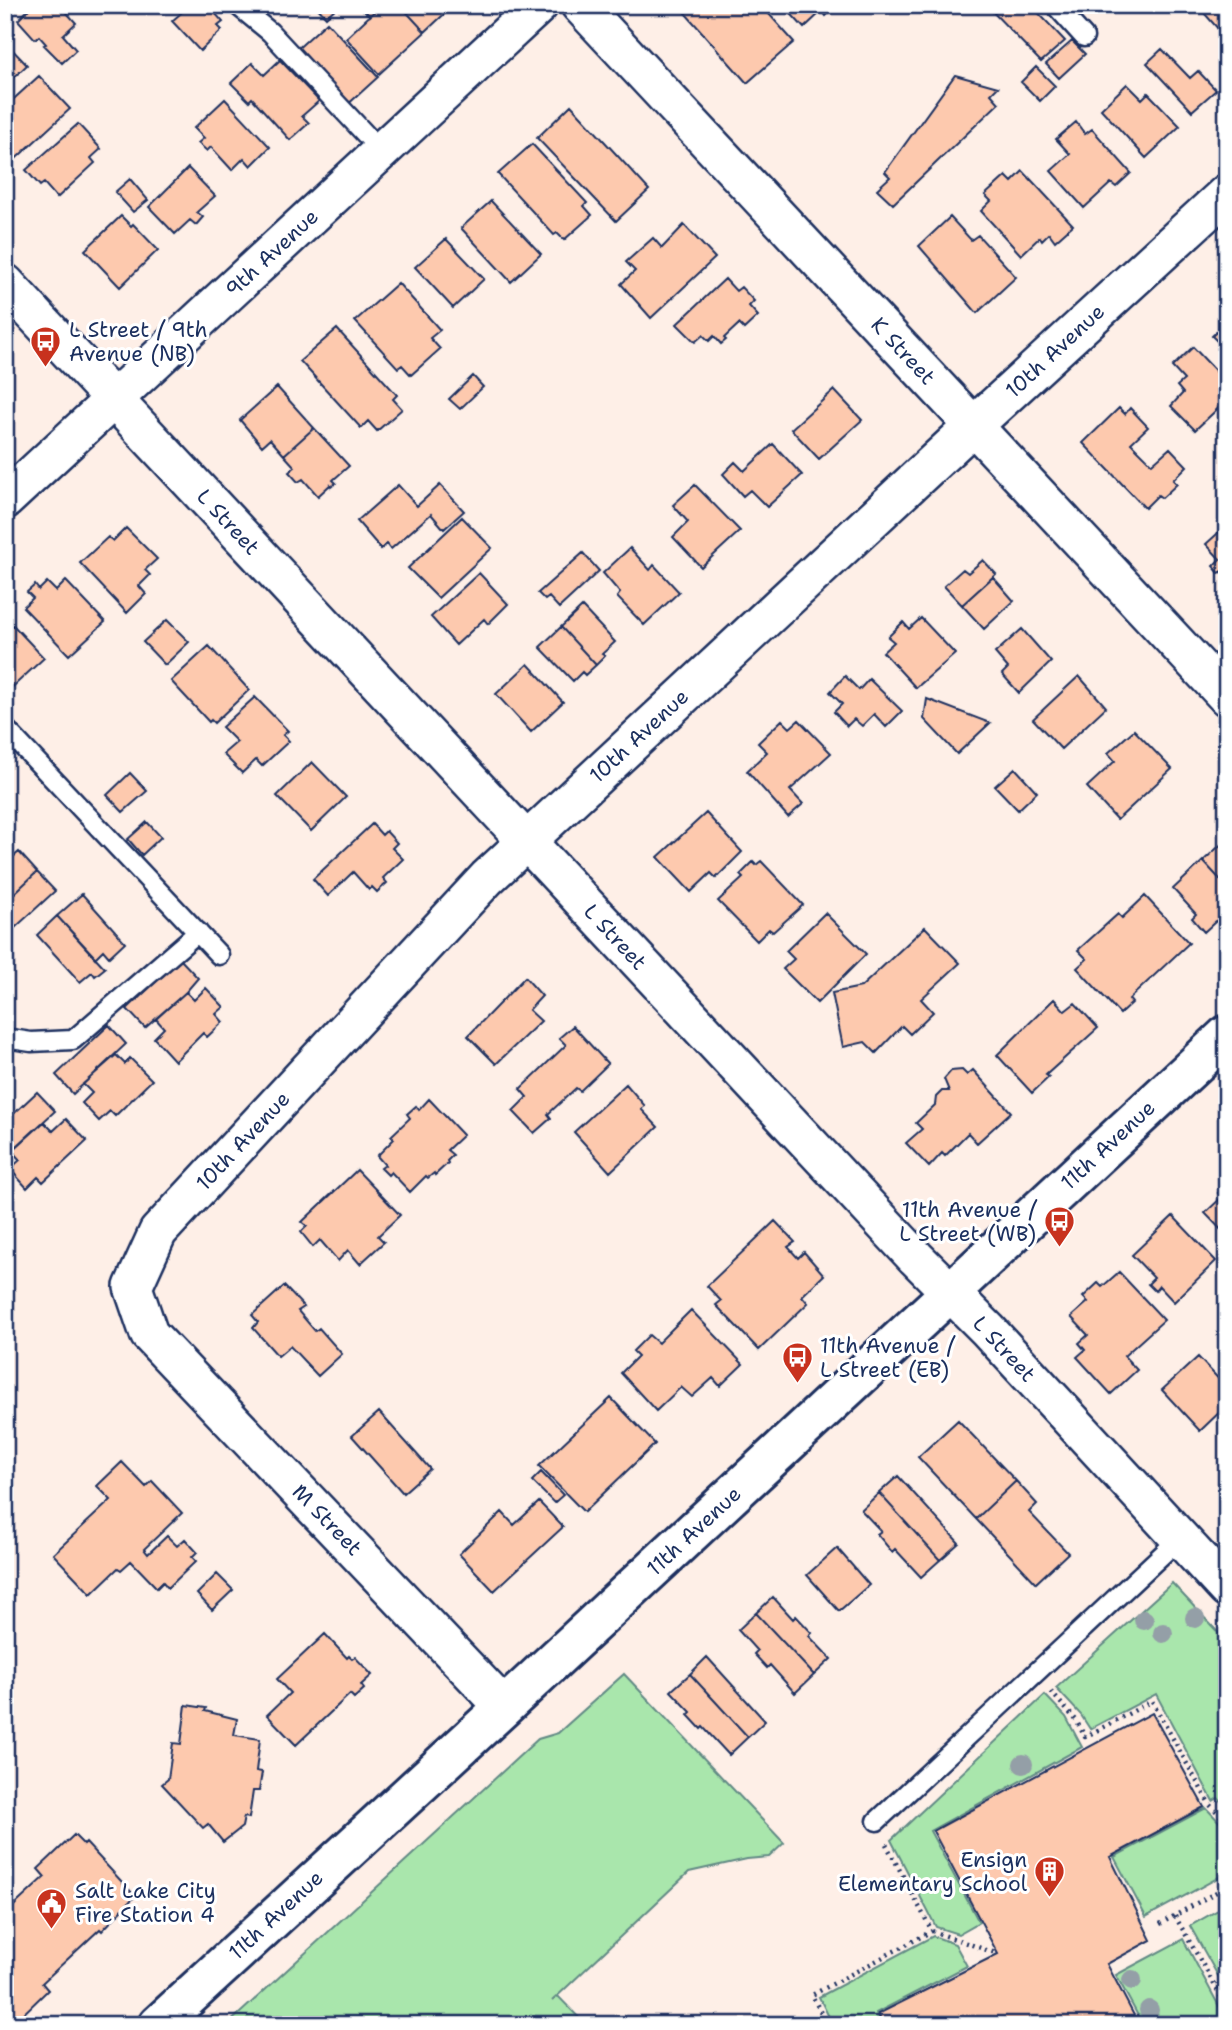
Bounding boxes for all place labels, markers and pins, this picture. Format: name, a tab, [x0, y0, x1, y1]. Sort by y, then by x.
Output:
place label: L Street / 9th Avenue (NB)	[69, 316, 208, 368]
bus stop icon: L Street / 9th Avenue (NB)	[29, 325, 63, 369]
place label: 11th Avenue / L Street (WB)	[899, 1196, 1038, 1248]
bus stop icon: 11th Avenue / L Street (WB)	[1042, 1205, 1076, 1249]
place label: 11th Avenue / L Street (EB)	[820, 1332, 956, 1384]
bus stop icon: 11th Avenue / L Street (EB)	[780, 1341, 814, 1385]
place label: Ensign Elementary School	[838, 1846, 1028, 1898]
building icon: Ensign Elementary School	[1033, 1855, 1067, 1899]
place label: Salt Lake City Fire Station 4	[75, 1877, 216, 1929]
public building icon: Salt Lake City Fire Station 4	[35, 1886, 69, 1930]

